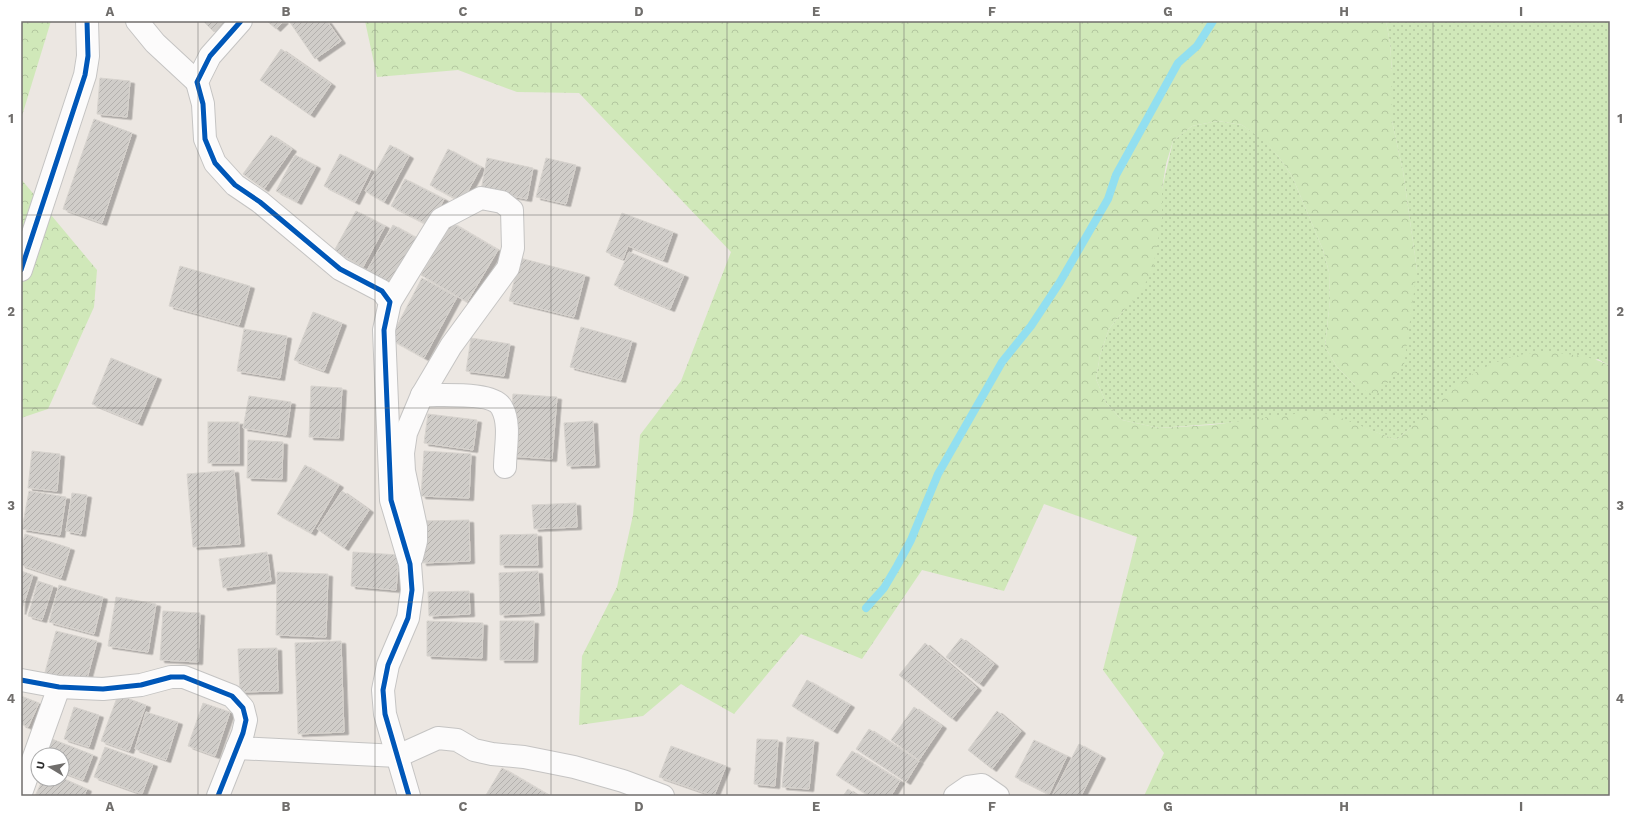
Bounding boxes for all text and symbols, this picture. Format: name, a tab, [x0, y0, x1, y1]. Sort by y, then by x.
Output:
text: A	[106, 4, 115, 19]
text: B	[282, 4, 291, 19]
text: C	[459, 4, 468, 19]
text: D	[634, 4, 644, 19]
text: E	[812, 4, 820, 19]
text: F	[988, 4, 996, 19]
text: G	[1163, 4, 1173, 19]
text: H	[1339, 4, 1349, 19]
text: I	[1519, 4, 1523, 19]
text: 1	[8, 111, 14, 126]
text: 1	[1617, 111, 1623, 126]
text: 2	[7, 304, 15, 319]
text: 2	[1616, 304, 1624, 319]
text: 3	[7, 498, 15, 513]
text: 3	[1616, 498, 1624, 513]
text: 4	[7, 691, 16, 706]
text: 4	[1616, 691, 1625, 706]
north arrow	[30, 747, 70, 787]
text: U	[34, 760, 48, 770]
text: A	[106, 799, 115, 814]
text: B	[282, 799, 291, 814]
text: C	[459, 799, 468, 814]
text: D	[634, 799, 644, 814]
text: E	[812, 799, 820, 814]
text: F	[988, 799, 996, 814]
text: G	[1163, 799, 1173, 814]
text: H	[1339, 799, 1349, 814]
text: I	[1519, 799, 1523, 814]

